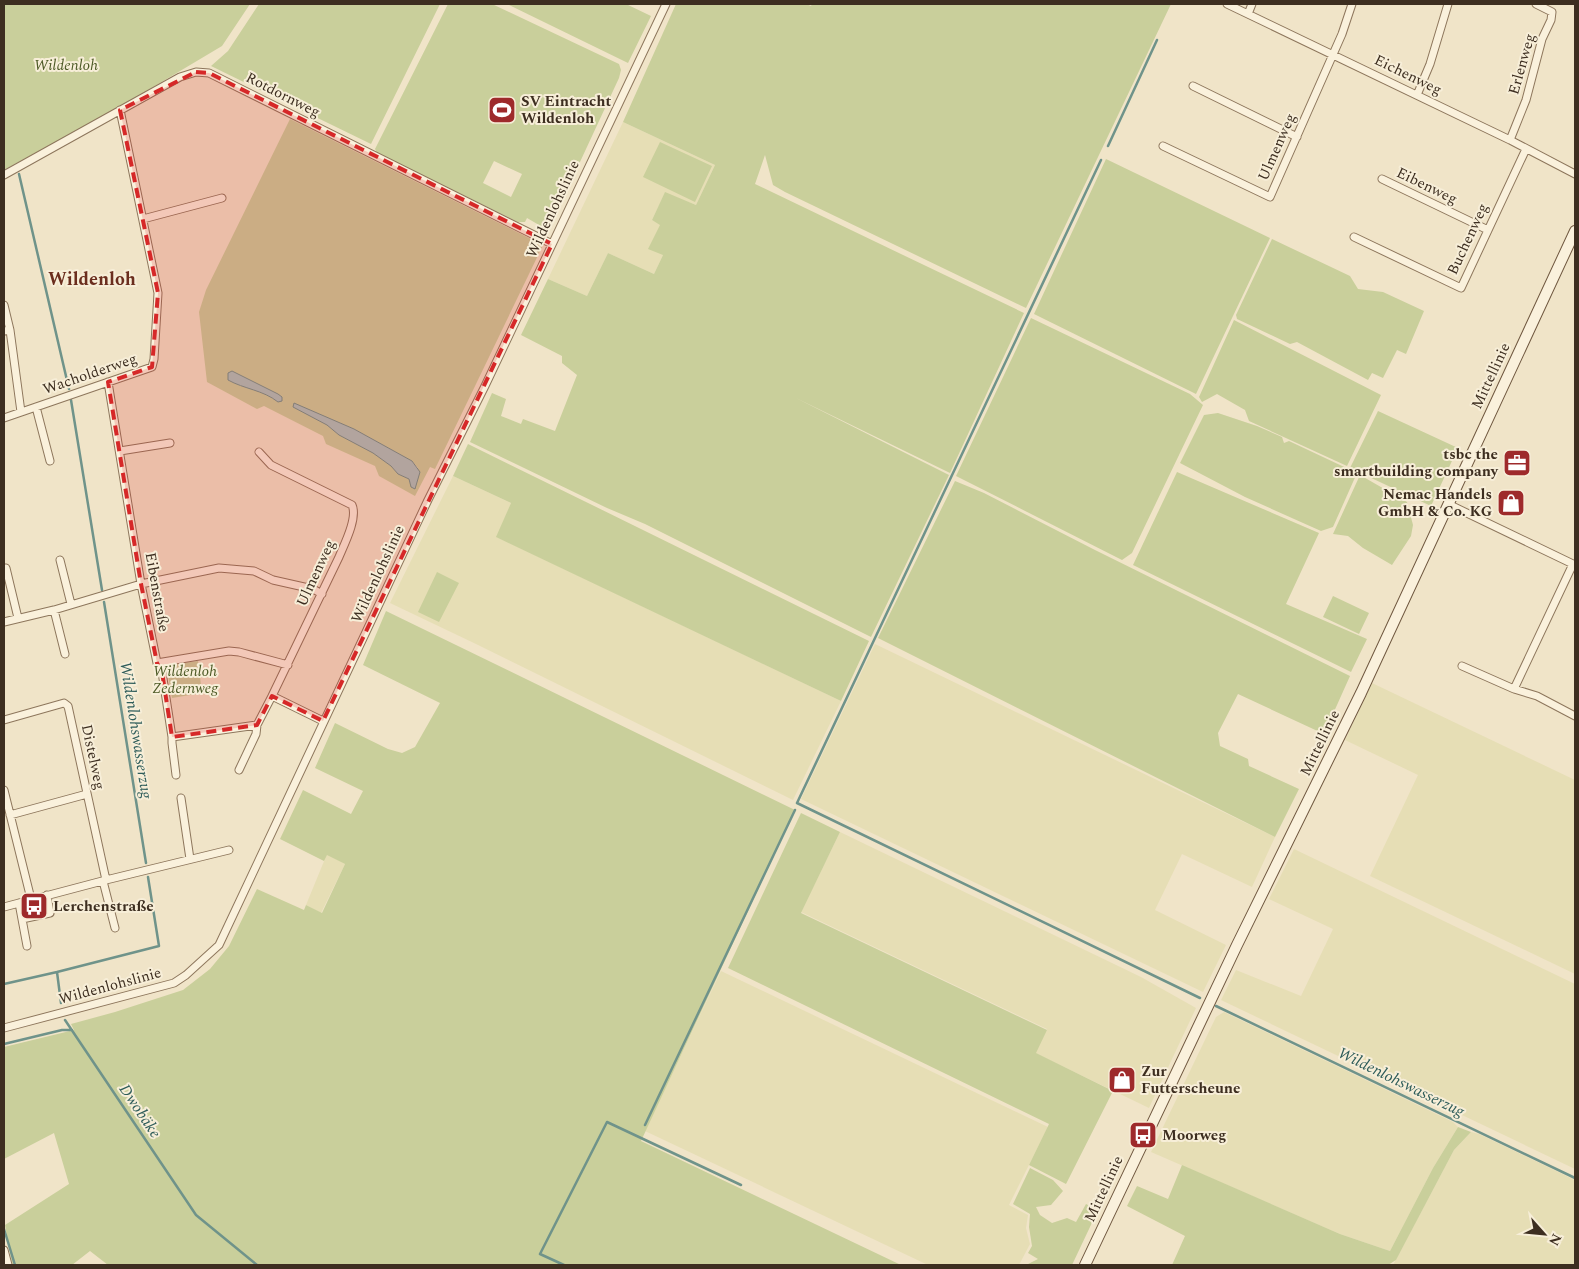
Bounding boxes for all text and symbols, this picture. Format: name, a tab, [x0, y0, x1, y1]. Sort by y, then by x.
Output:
street label: Erlenweg	[1502, 31, 1542, 97]
street label: Eichenweg	[1370, 49, 1446, 101]
park label: Wildenloh	[34, 54, 98, 77]
street label: Rotdornweg	[242, 66, 324, 124]
place label: SV Eintracht Wildenloh	[521, 90, 612, 130]
sports icon: SV Eintracht Wildenloh	[487, 95, 517, 125]
street label: Ulmenweg	[1252, 109, 1302, 185]
street label: Wildenlohslinie	[520, 156, 586, 262]
street label: Eibenweg	[1393, 161, 1461, 211]
street label: Buchenweg	[1441, 199, 1495, 279]
district label: Wildenloh	[48, 266, 136, 293]
street label: Mittellinie	[1466, 339, 1516, 413]
street label: Wacholderweg	[40, 347, 140, 401]
place label: tsbc the smartbuilding company	[1334, 443, 1499, 483]
office icon: tsbc the smartbuilding company	[1502, 448, 1532, 478]
place label: Nemac Handels GmbH & Co. KG	[1378, 483, 1492, 523]
shop icon: Nemac Handels GmbH & Co. KG	[1496, 488, 1526, 518]
street label: Wildenlohslinie	[345, 521, 411, 627]
street label: Ulmenweg	[290, 536, 342, 610]
street label: Eibenstraße	[139, 550, 175, 634]
water label: Wildenlohswasserzug	[113, 660, 159, 801]
park label: Wildenloh Zedernweg	[152, 660, 219, 700]
street label: Mittellinie	[1294, 706, 1346, 780]
street label: Distelweg	[75, 722, 111, 792]
bus stop icon: Lerchenstraße	[19, 891, 49, 921]
place label: Lerchenstraße	[53, 895, 154, 918]
street label: Wildenlohslinie	[56, 961, 164, 1011]
water label: Wildenlohswasserzug	[1334, 1041, 1469, 1123]
place label: Zur Futterscheune	[1141, 1060, 1241, 1100]
shop icon: Zur Futterscheune	[1107, 1065, 1137, 1095]
water label: Dwobäke	[113, 1079, 167, 1143]
bus stop icon: Moorweg	[1128, 1120, 1158, 1150]
place label: Moorweg	[1162, 1124, 1226, 1147]
street label: Mittellinie	[1079, 1152, 1129, 1226]
north arrow	[1519, 1209, 1569, 1259]
text: N	[1543, 1230, 1567, 1250]

